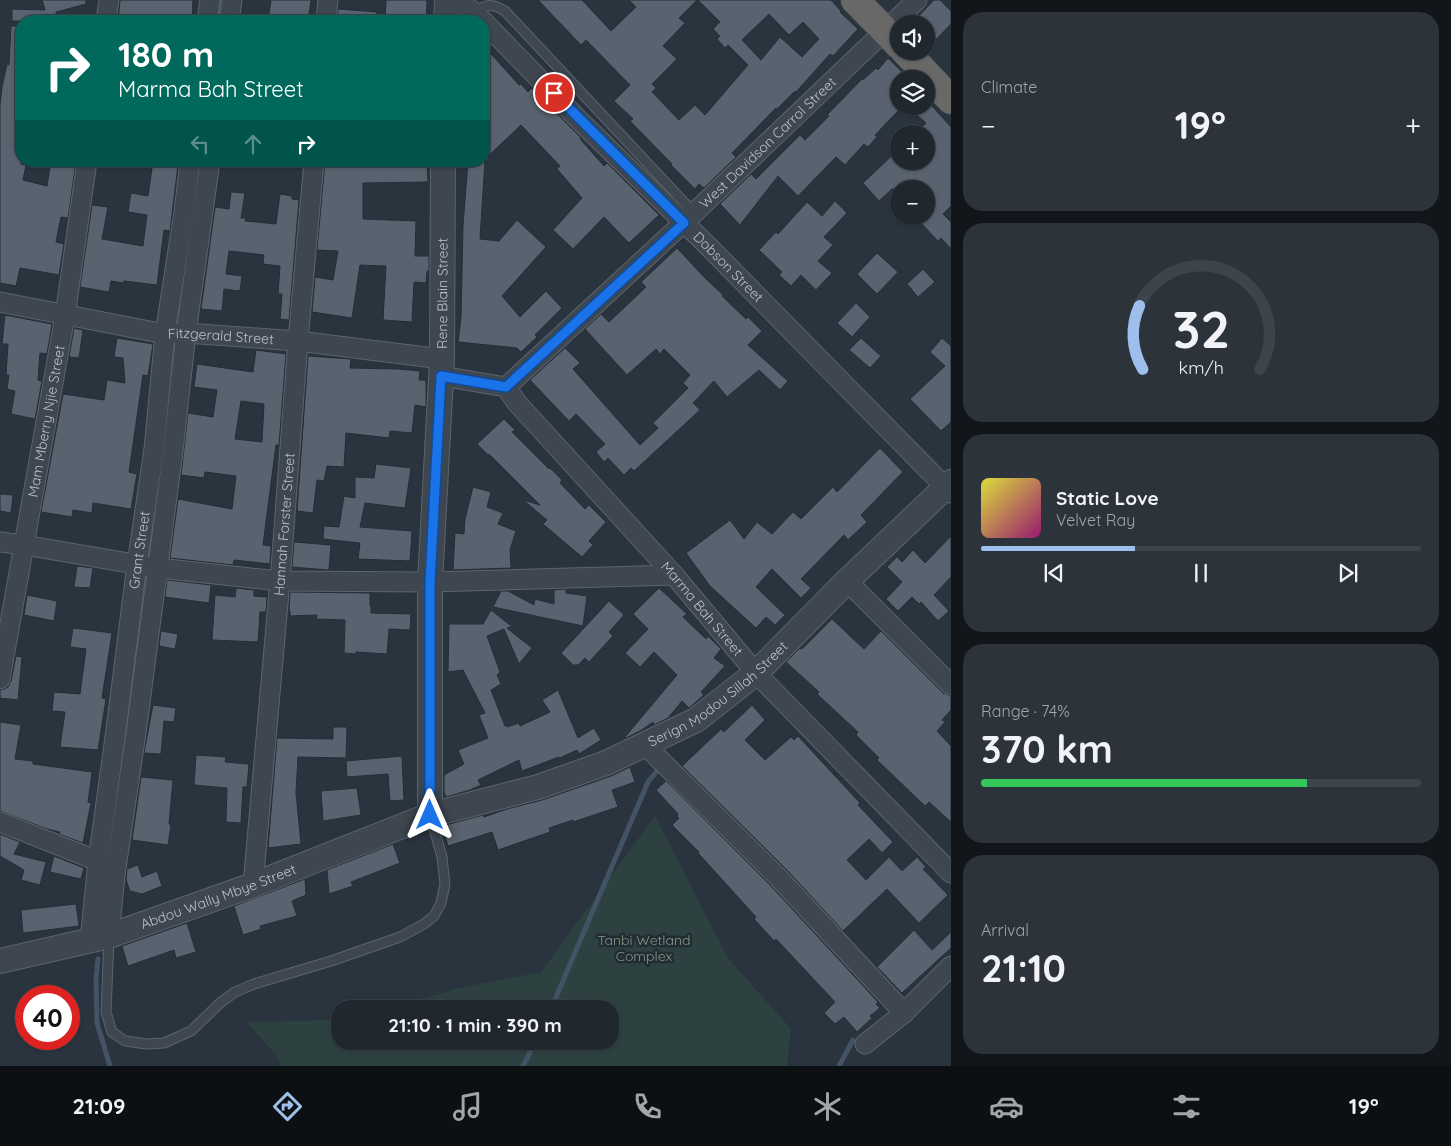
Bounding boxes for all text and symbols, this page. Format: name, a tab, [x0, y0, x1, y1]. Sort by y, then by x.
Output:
map controls	[890, 15, 935, 225]
button: sound	[890, 15, 935, 60]
text: 180 m	[118, 32, 214, 76]
icon: right	[35, 35, 100, 100]
button: layers	[890, 70, 935, 115]
pin	[533, 72, 575, 114]
street label: West Davidson Carrol Street	[695, 73, 840, 212]
text: Marma Bah Street	[118, 75, 304, 103]
text: Climate	[981, 77, 1037, 97]
icon: arrive	[540, 79, 568, 107]
text: 19°	[1175, 101, 1226, 149]
text: −	[981, 108, 996, 143]
text: +	[1405, 108, 1421, 143]
button: +	[890, 125, 935, 170]
icon: left	[186, 130, 214, 158]
icon: ahead	[239, 130, 267, 158]
icon: right	[292, 130, 320, 158]
button: −	[890, 180, 935, 225]
street label: Dobson Street	[690, 228, 767, 306]
street label: Rene Blain Street	[433, 237, 452, 349]
text: 32	[1172, 296, 1230, 361]
street label: Fitzgerald Street	[167, 324, 275, 348]
street label: Mam Mberry Njie Street	[24, 343, 69, 499]
text: km/h	[1178, 356, 1224, 378]
street label: Hannah Forster Street	[270, 452, 299, 597]
text: Static Love	[1056, 486, 1159, 510]
street label: Grant Street	[125, 510, 154, 590]
text: Velvet Ray	[1056, 510, 1135, 530]
street label: Marma Bah Street	[657, 558, 747, 660]
icon: previous	[1040, 559, 1068, 587]
icon: pause	[1187, 559, 1215, 587]
icon: next	[1334, 559, 1362, 587]
street label: Serign Modou Sillah Street	[645, 637, 792, 751]
text: Range · 74%	[981, 701, 1070, 721]
text: 370 km	[981, 725, 1113, 773]
position arrow	[403, 788, 455, 840]
street label: Abdou Wally Mbye Street	[138, 860, 299, 933]
text: Arrival	[981, 920, 1029, 940]
park label: Tanbi Wetland Complex	[597, 931, 691, 965]
text: 21:10	[981, 944, 1066, 992]
speed limit sign: 40	[15, 985, 80, 1050]
text: 21:10 · 1 min · 390 m	[388, 1013, 562, 1037]
icon: directions	[270, 1089, 305, 1124]
icon: music	[450, 1089, 485, 1124]
icon: phone	[630, 1089, 665, 1124]
icon: climate	[810, 1089, 845, 1124]
icon: car	[989, 1089, 1024, 1124]
icon: filters	[1169, 1089, 1204, 1124]
text: 21:09	[72, 1092, 125, 1120]
text: 19°	[1349, 1092, 1379, 1120]

